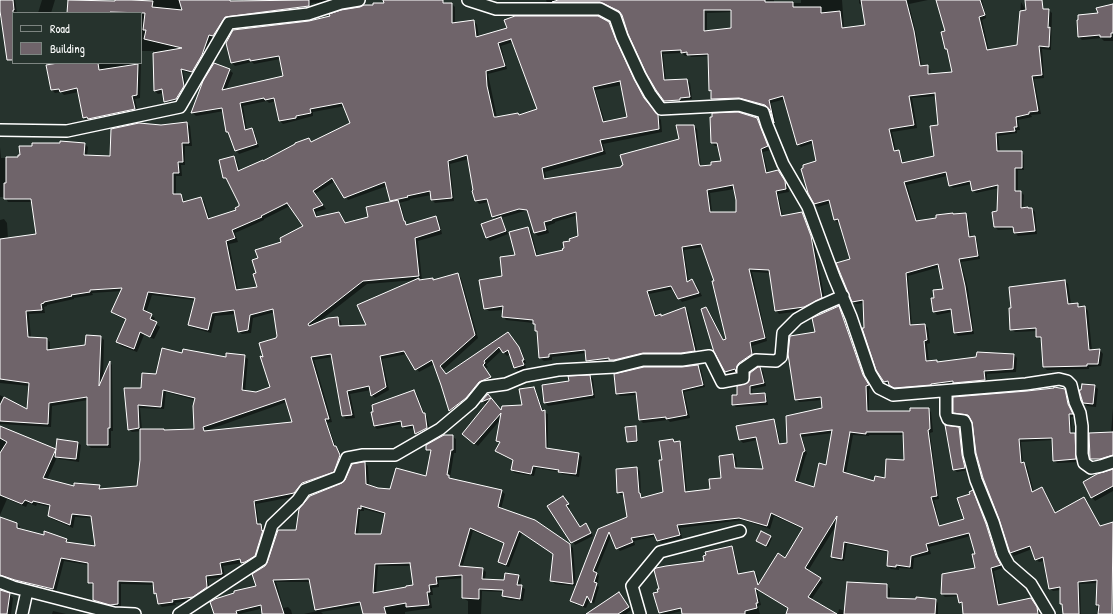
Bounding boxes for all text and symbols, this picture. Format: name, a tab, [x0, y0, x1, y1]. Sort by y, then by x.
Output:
legend	[12, 12, 142, 64]
text: Road	[50, 20, 70, 37]
text: Building	[50, 40, 85, 57]

